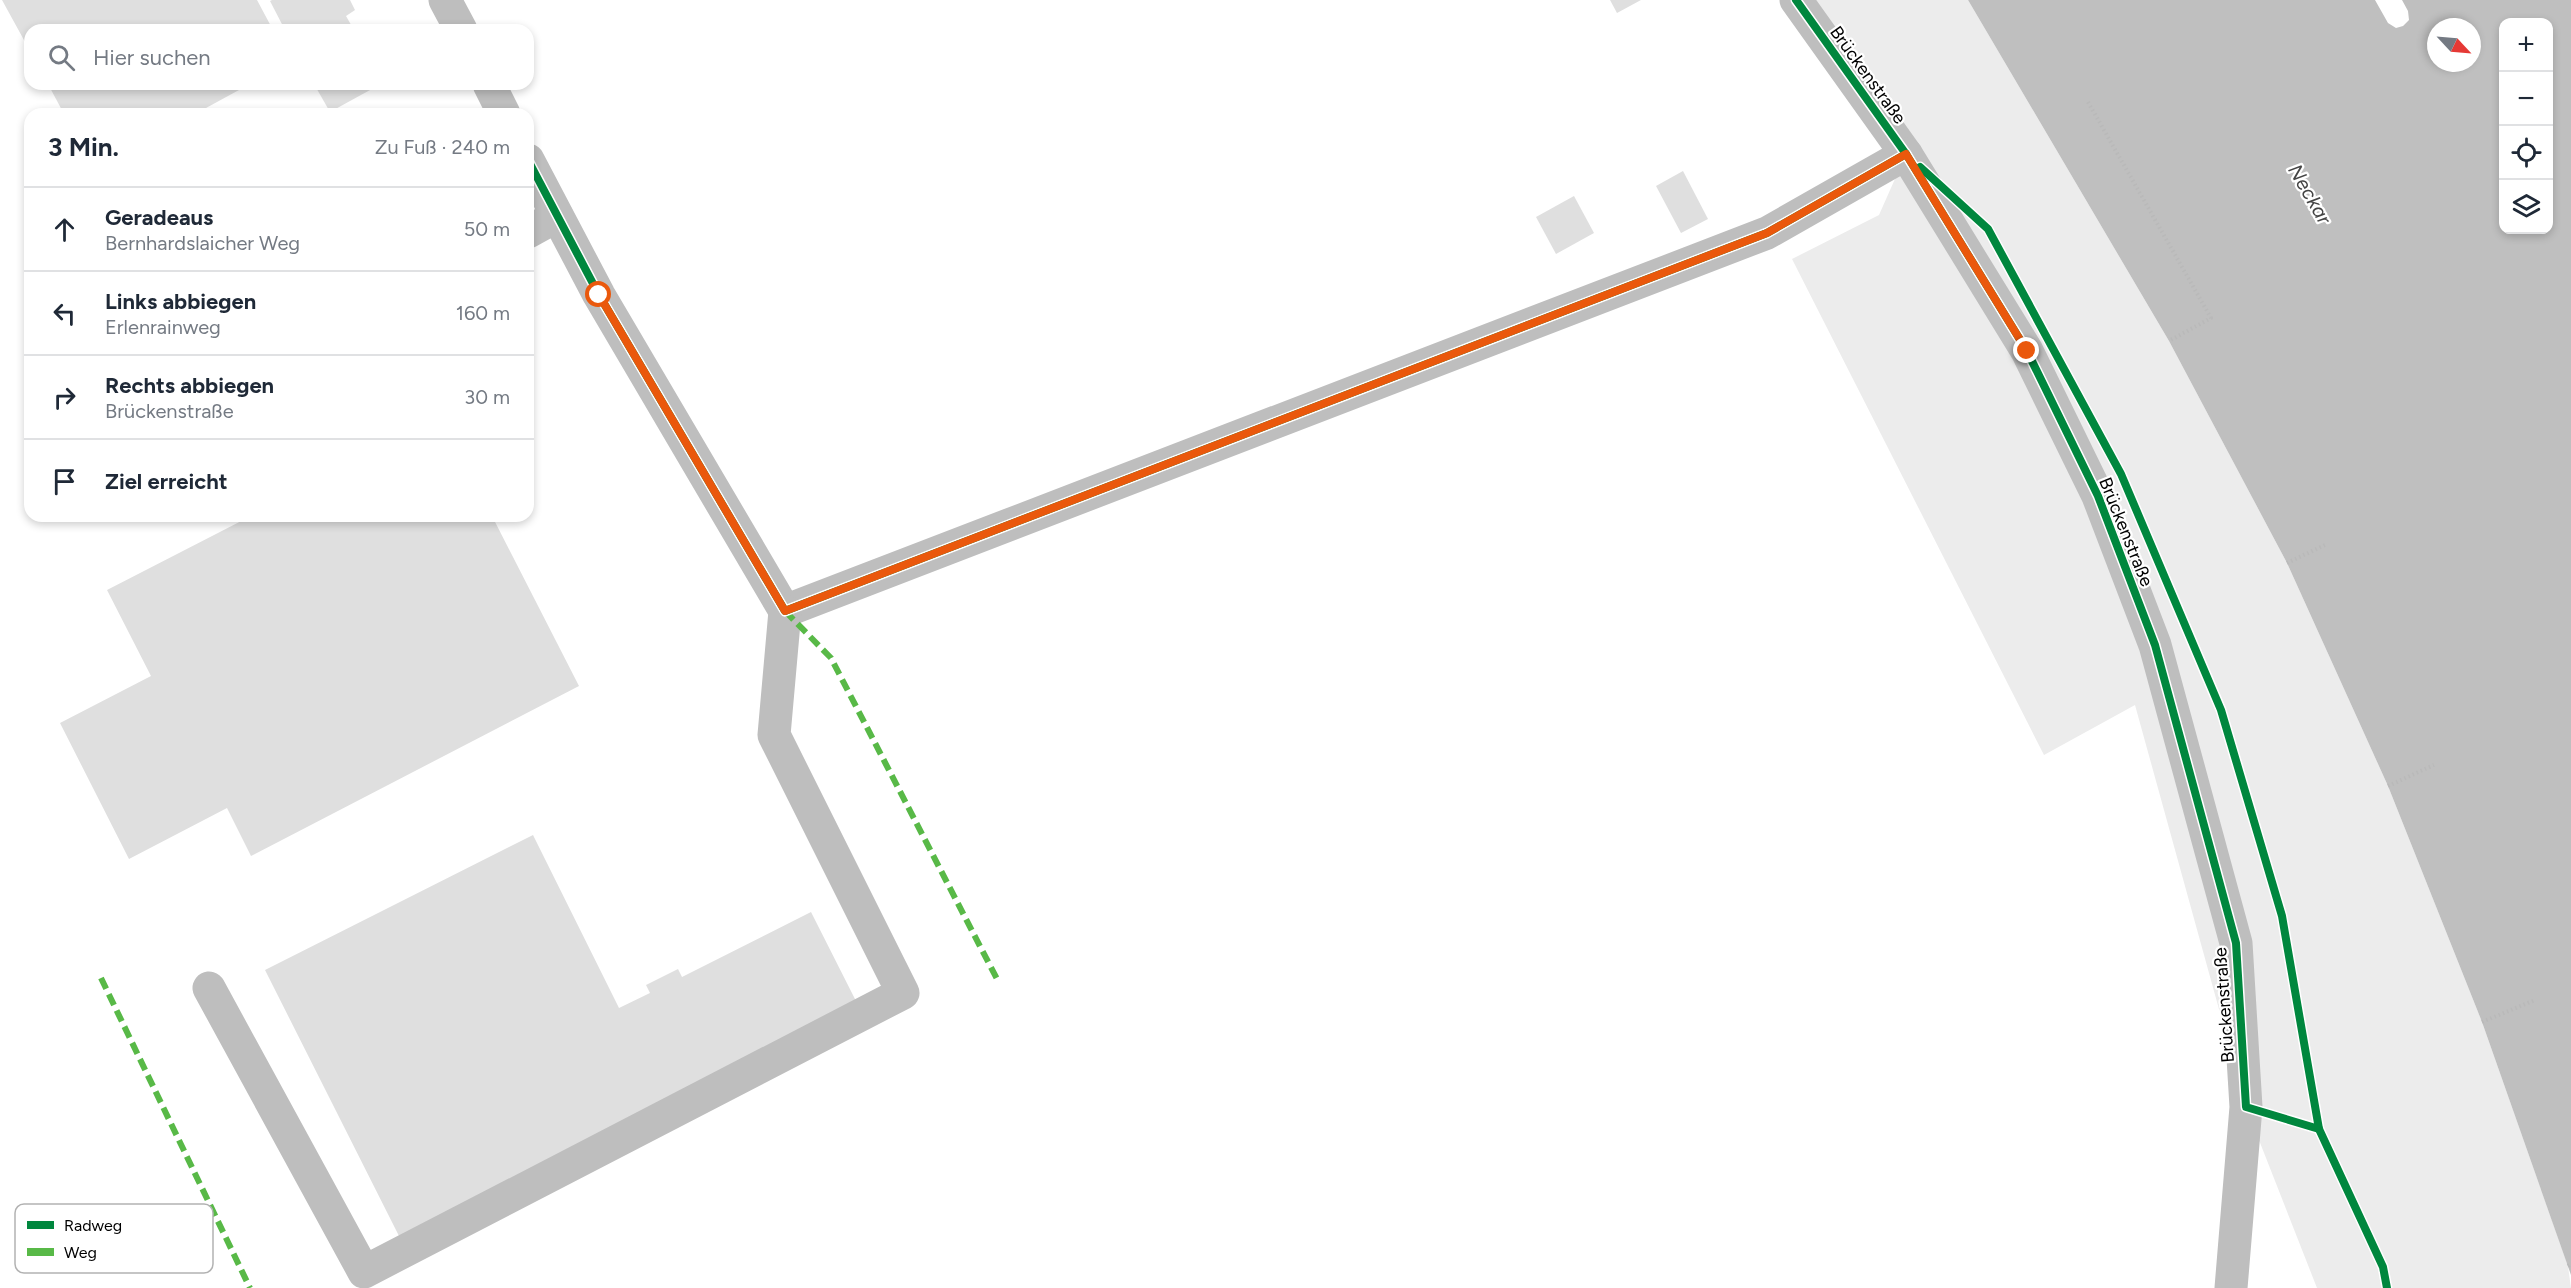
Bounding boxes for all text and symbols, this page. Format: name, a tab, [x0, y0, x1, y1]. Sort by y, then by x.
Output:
north arrow	[2427, 18, 2481, 72]
map controls	[2499, 18, 2553, 234]
button: +	[2499, 18, 2553, 72]
street label: Brückenstraße	[1825, 22, 1911, 128]
search box	[24, 24, 534, 90]
icon: search	[45, 41, 78, 74]
text: Hier suchen	[93, 44, 211, 71]
button: −	[2499, 72, 2553, 126]
button: locate	[2499, 126, 2553, 180]
text: 3 Min.	[48, 131, 119, 163]
text: Zu Fuß · 240 m	[375, 135, 510, 159]
water label: Neckar	[2283, 160, 2337, 229]
button: layers	[2499, 180, 2553, 234]
text: Geradeaus	[105, 204, 213, 231]
icon: ahead	[48, 213, 81, 246]
text: 50 m	[464, 217, 510, 241]
text: Bernhardslaicher Weg	[105, 231, 300, 255]
route start	[585, 281, 611, 307]
text: Links abbiegen	[105, 288, 256, 315]
icon: left	[48, 297, 81, 330]
text: 160 m	[456, 301, 510, 325]
text: Erlenrainweg	[105, 315, 221, 339]
route end	[2013, 337, 2039, 363]
text: Rechts abbiegen	[105, 372, 274, 399]
icon: right	[48, 381, 81, 414]
text: 30 m	[464, 385, 510, 409]
text: Brückenstraße	[105, 399, 234, 423]
icon: arrive	[48, 465, 81, 498]
text: Ziel erreicht	[105, 468, 228, 495]
street label: Brückenstraße	[2094, 474, 2158, 590]
street label: Brückenstraße	[2209, 946, 2239, 1063]
legend	[15, 1204, 213, 1273]
text: Radweg	[64, 1216, 122, 1235]
text: Weg	[64, 1243, 97, 1262]

